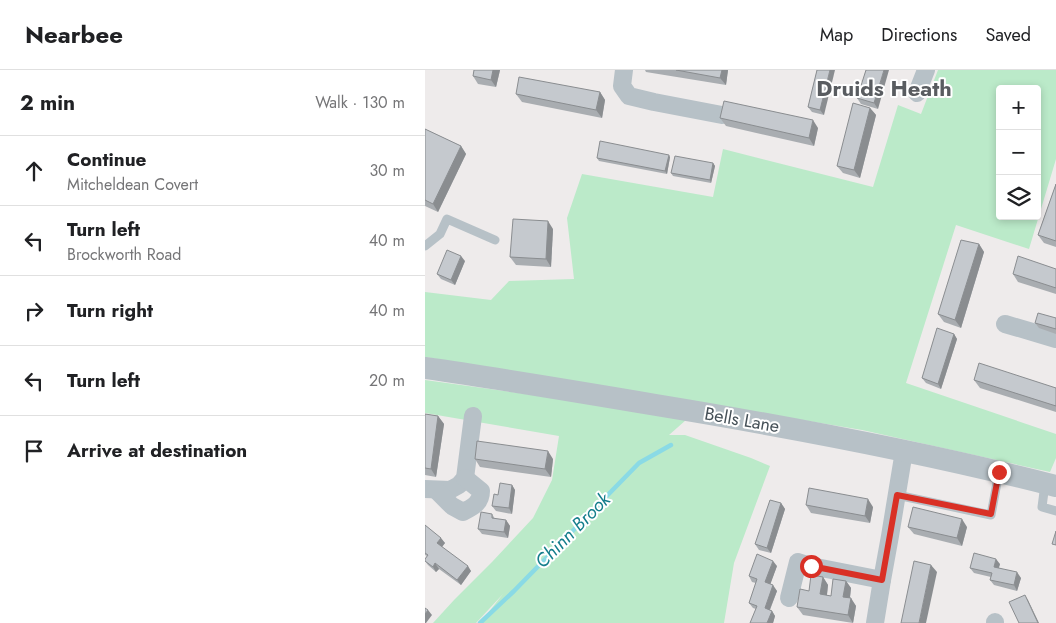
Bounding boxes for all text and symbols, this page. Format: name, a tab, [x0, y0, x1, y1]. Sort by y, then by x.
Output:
text: Nearbee	[25, 17, 123, 52]
text: Map	[820, 22, 853, 48]
text: Directions	[881, 22, 957, 48]
text: Saved	[985, 22, 1031, 48]
district label: Druids Heath	[816, 72, 952, 104]
map controls	[996, 85, 1041, 220]
button: +	[996, 85, 1041, 130]
text: 2 min	[20, 88, 75, 118]
text: Walk · 130 m	[315, 91, 405, 114]
button: −	[996, 130, 1041, 175]
text: Continue	[67, 146, 146, 173]
icon: ahead	[20, 157, 48, 185]
text: 30 m	[369, 159, 405, 182]
text: Mitcheldean Covert	[67, 173, 198, 196]
button: layers	[996, 175, 1041, 220]
text: Turn left	[67, 216, 140, 243]
icon: left	[20, 227, 48, 255]
text: 40 m	[369, 229, 405, 252]
text: Brockworth Road	[67, 243, 181, 266]
icon: right	[20, 297, 48, 325]
text: Turn right	[67, 297, 153, 324]
text: 40 m	[369, 299, 405, 322]
icon: left	[20, 367, 48, 395]
text: Turn left	[67, 367, 140, 394]
text: 20 m	[369, 369, 405, 392]
street label: Bells Lane	[702, 401, 782, 439]
icon: arrive	[20, 437, 48, 465]
text: Arrive at destination	[67, 437, 247, 464]
route end	[988, 461, 1011, 484]
water label: Chinn Brook	[529, 486, 617, 574]
route start	[800, 555, 823, 578]

